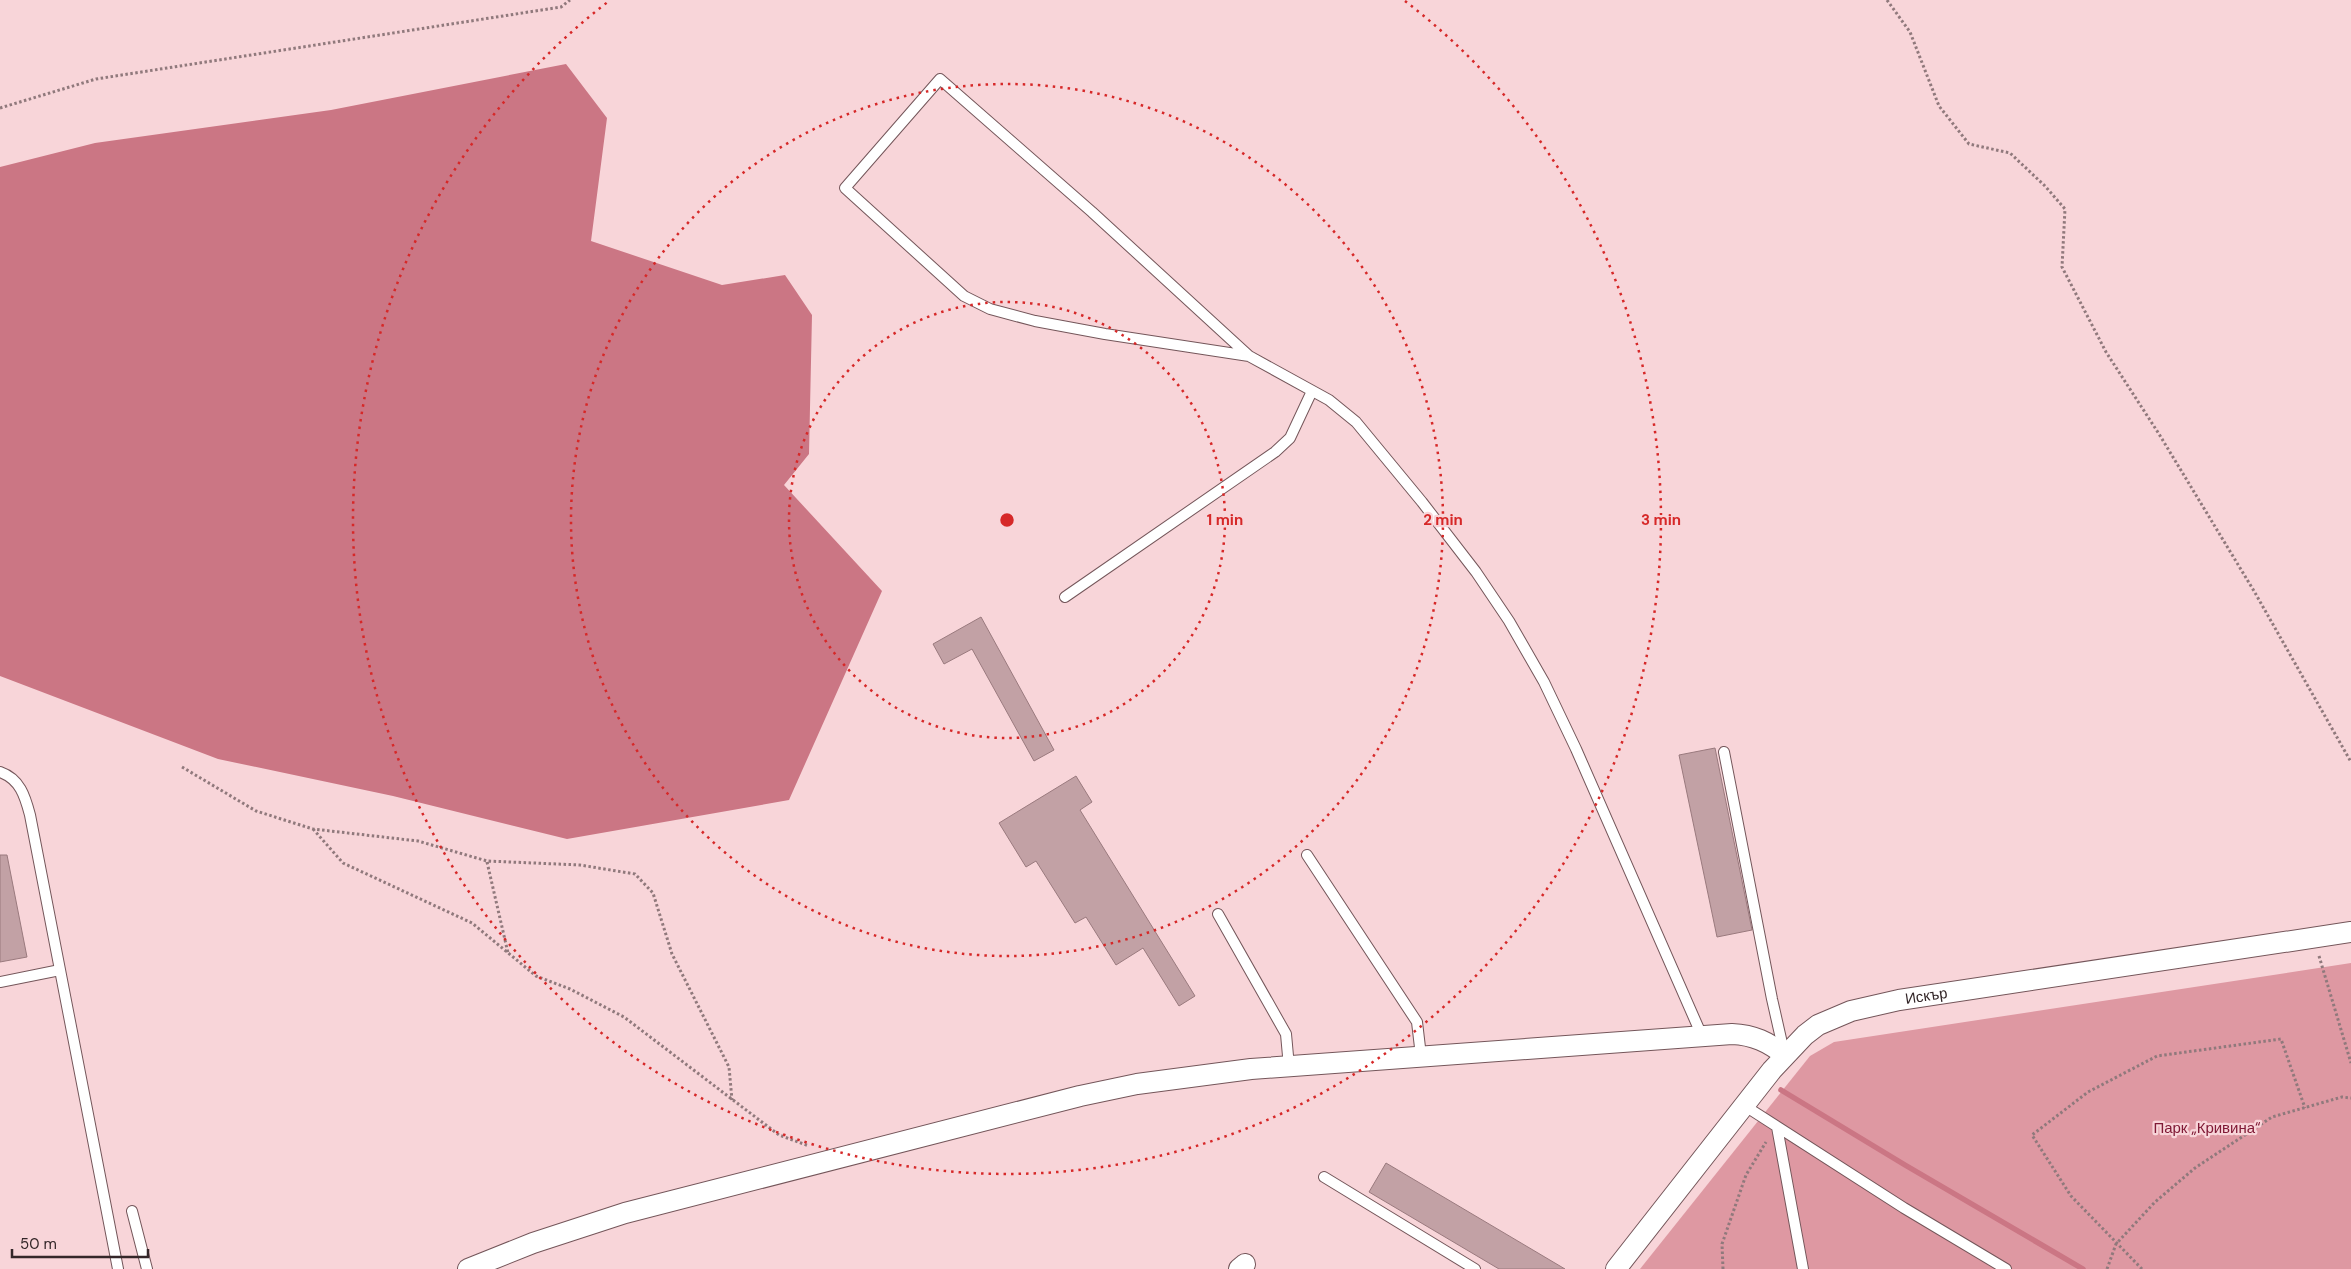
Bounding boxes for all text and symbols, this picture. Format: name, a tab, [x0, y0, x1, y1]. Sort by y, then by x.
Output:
text: 1 min	[1207, 510, 1243, 530]
text: 2 min	[1423, 510, 1463, 530]
text: 3 min	[1641, 510, 1681, 530]
centre of rings	[998, 511, 1016, 529]
street label: Искър	[1904, 983, 1949, 1009]
park label: Парк „Кривина“	[2153, 1118, 2261, 1138]
scale bar	[12, 1226, 149, 1258]
text: 50 m	[20, 1234, 57, 1254]

